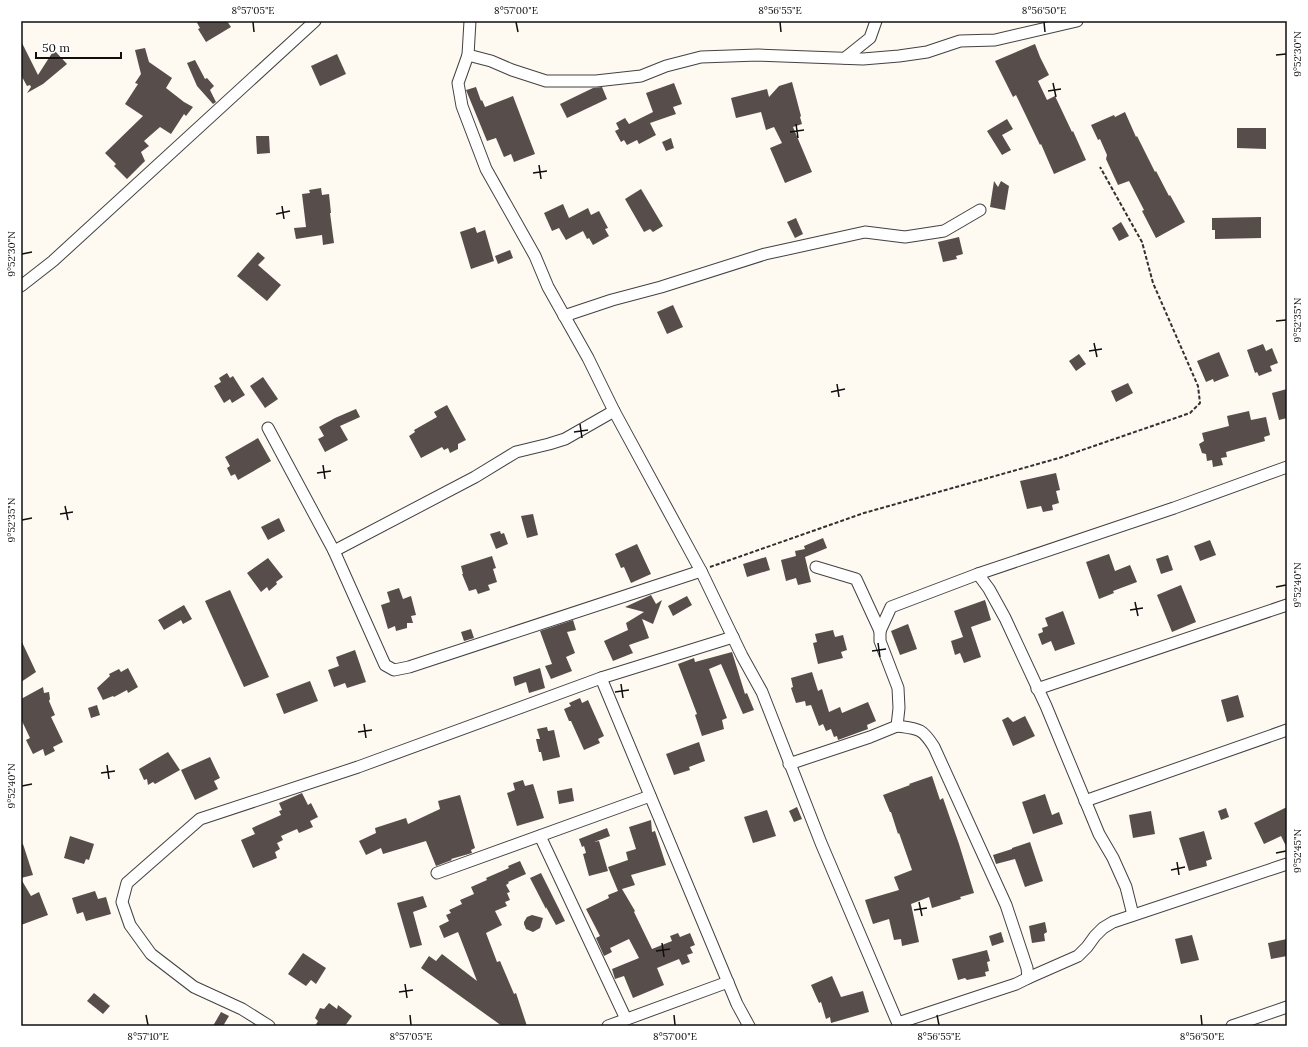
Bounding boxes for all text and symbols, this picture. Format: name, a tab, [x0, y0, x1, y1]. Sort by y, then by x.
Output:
text: 8°57'05"E	[231, 4, 275, 17]
text: 8°57'00"E	[494, 4, 538, 17]
text: 8°56'55"E	[758, 4, 802, 17]
text: 8°56'50"E	[1022, 4, 1066, 17]
text: 9°52'30"N	[1291, 31, 1304, 77]
scale bar	[36, 34, 121, 60]
text: 50 m	[42, 40, 70, 55]
text: 9°52'30"N	[5, 231, 18, 277]
text: 9°52'35"N	[1291, 297, 1304, 342]
text: 9°52'35"N	[5, 497, 18, 542]
text: 9°52'40"N	[1291, 562, 1304, 607]
text: 9°52'40"N	[5, 763, 18, 808]
text: 9°52'45"N	[1291, 829, 1304, 873]
text: 8°57'10"E	[127, 1030, 169, 1043]
text: 8°57'05"E	[389, 1030, 433, 1043]
text: 8°57'00"E	[653, 1030, 697, 1043]
text: 8°56'55"E	[917, 1030, 961, 1043]
text: 8°56'50"E	[1180, 1030, 1224, 1043]

